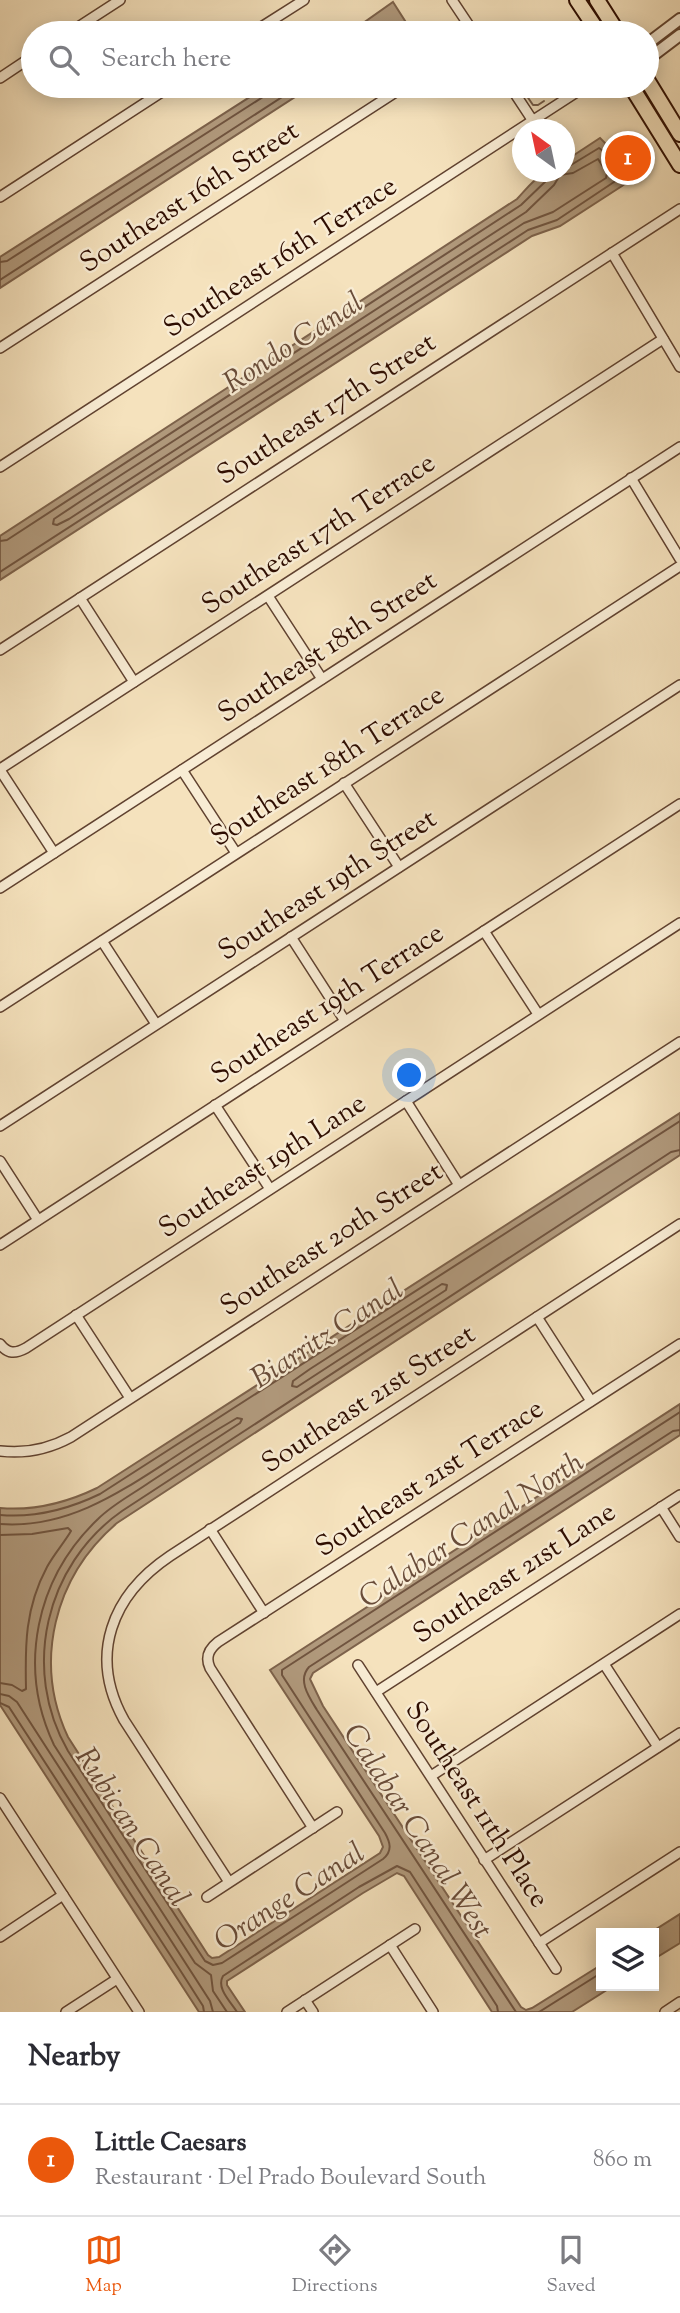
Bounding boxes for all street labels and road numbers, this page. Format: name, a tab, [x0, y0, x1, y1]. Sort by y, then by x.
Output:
street label: Southeast 16th Street	[73, 112, 308, 284]
street label: Southeast 16th Terrace	[156, 167, 406, 349]
street label: Southeast 17th Street	[210, 324, 445, 496]
street label: Southeast 17th Terrace	[194, 444, 444, 626]
street label: Southeast 18th Street	[211, 562, 446, 734]
street label: Southeast 18th Terrace	[203, 676, 453, 858]
street label: Southeast 19th Street	[211, 800, 445, 972]
street label: Southeast 19th Terrace	[204, 915, 452, 1095]
street label: Southeast 19th Lane	[151, 1085, 375, 1249]
street label: Southeast 20th Street	[213, 1153, 452, 1327]
street label: Southeast 21st Street	[254, 1316, 484, 1484]
street label: Southeast 21st Terrace	[308, 1390, 552, 1568]
street label: Southeast 21st Lane	[406, 1493, 624, 1655]
street label: Southeast 11th Place	[394, 1694, 558, 1916]

